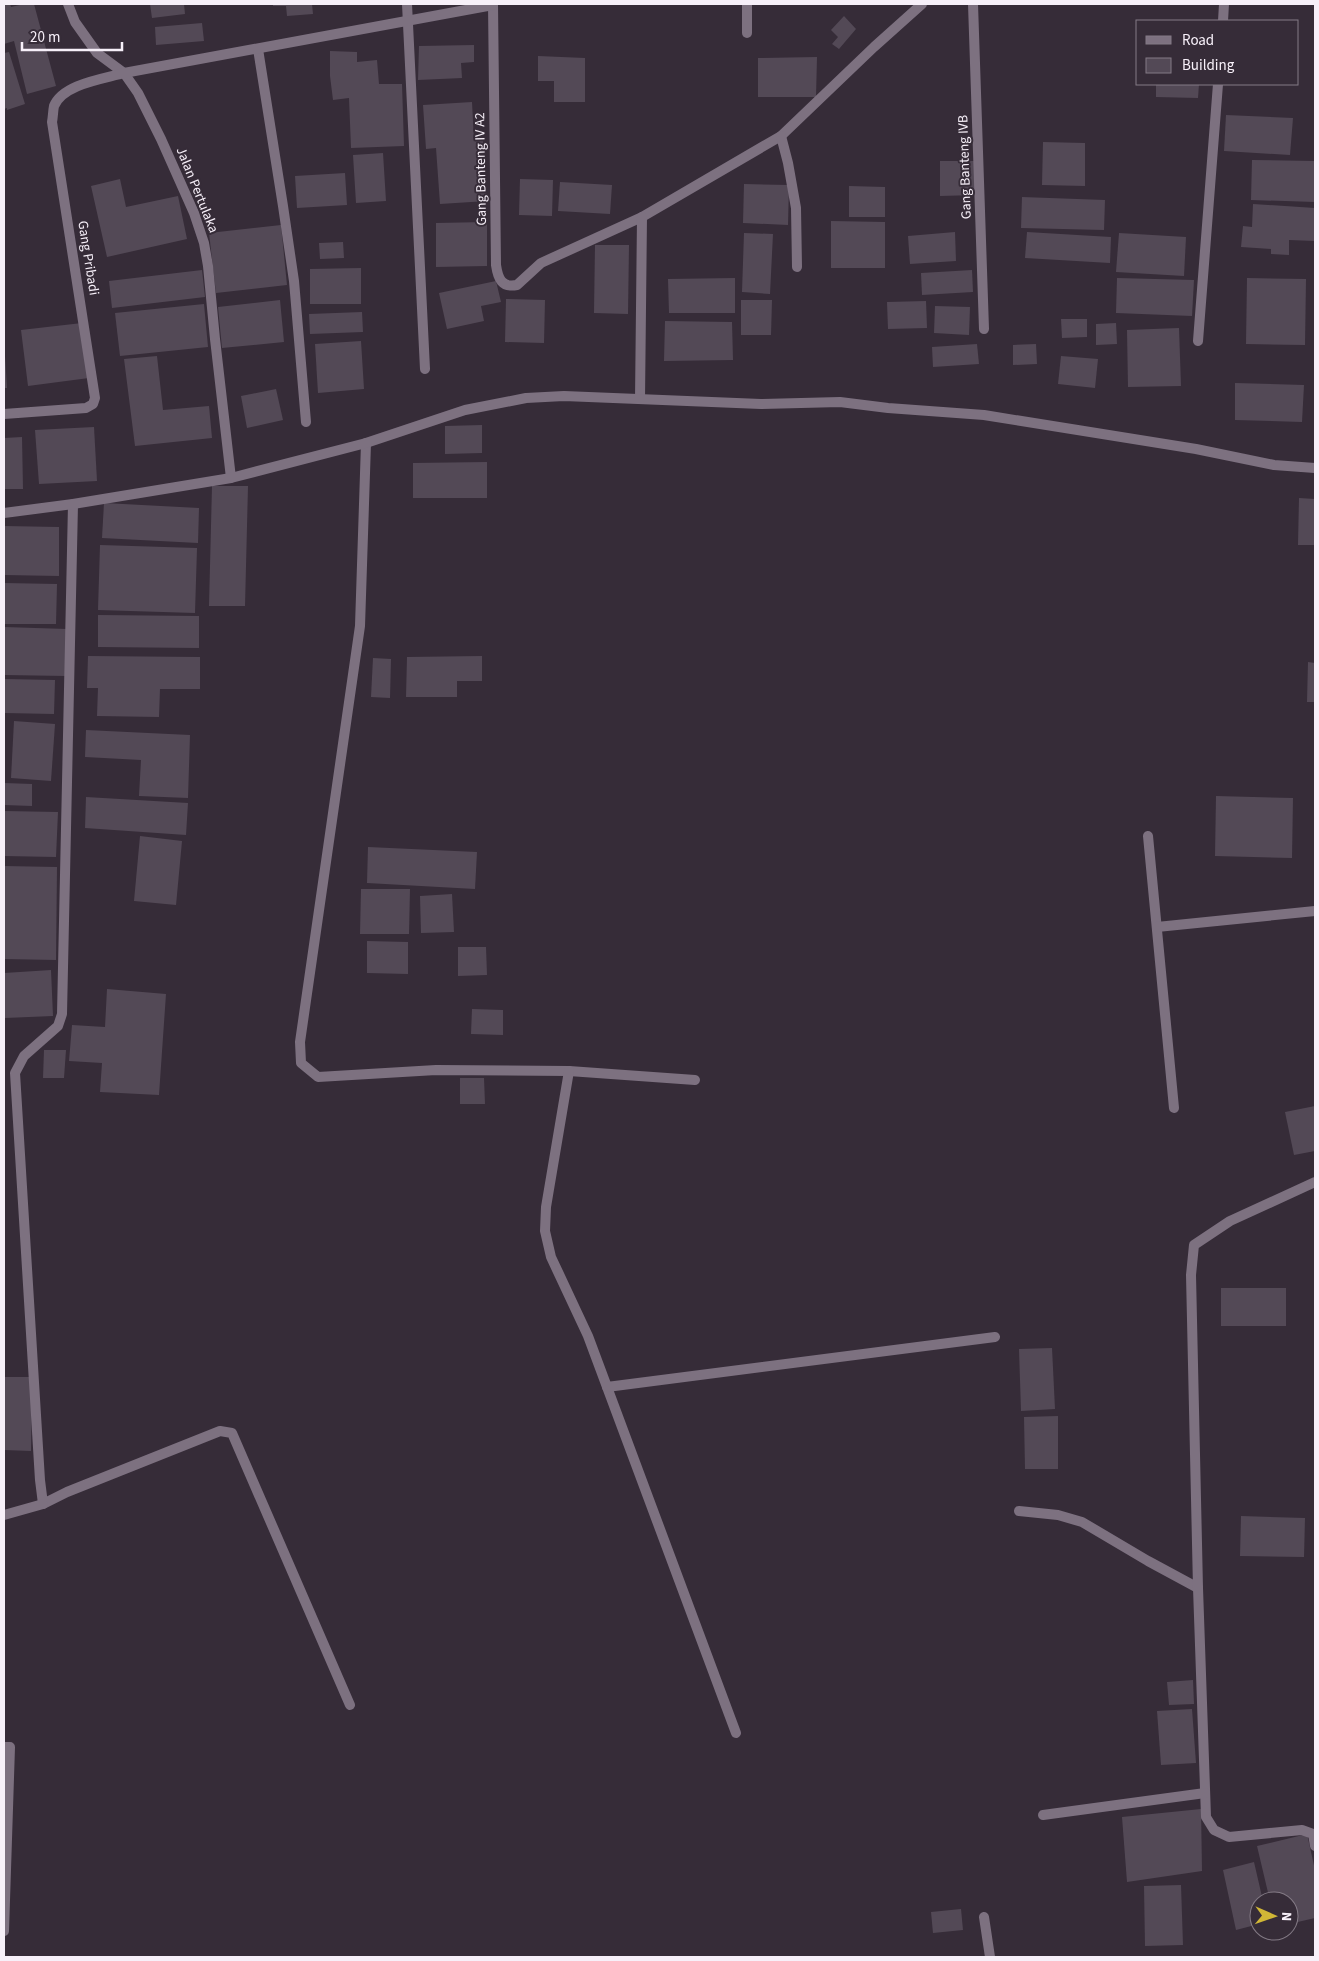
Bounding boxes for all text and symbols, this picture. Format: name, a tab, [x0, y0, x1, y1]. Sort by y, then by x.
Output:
scale bar	[22, 20, 122, 52]
legend	[1136, 20, 1299, 85]
text: 20 m	[30, 27, 60, 48]
text: Road	[1182, 30, 1214, 51]
text: Building	[1182, 55, 1235, 76]
street label: Gang Banteng IV A2	[470, 112, 492, 226]
street label: Gang Banteng IVB	[953, 115, 977, 219]
street label: Jalan Pertulaka	[171, 144, 223, 236]
street label: Gang Pribadi	[72, 219, 104, 297]
north arrow	[1249, 1891, 1299, 1941]
text: N	[1276, 1911, 1296, 1921]

